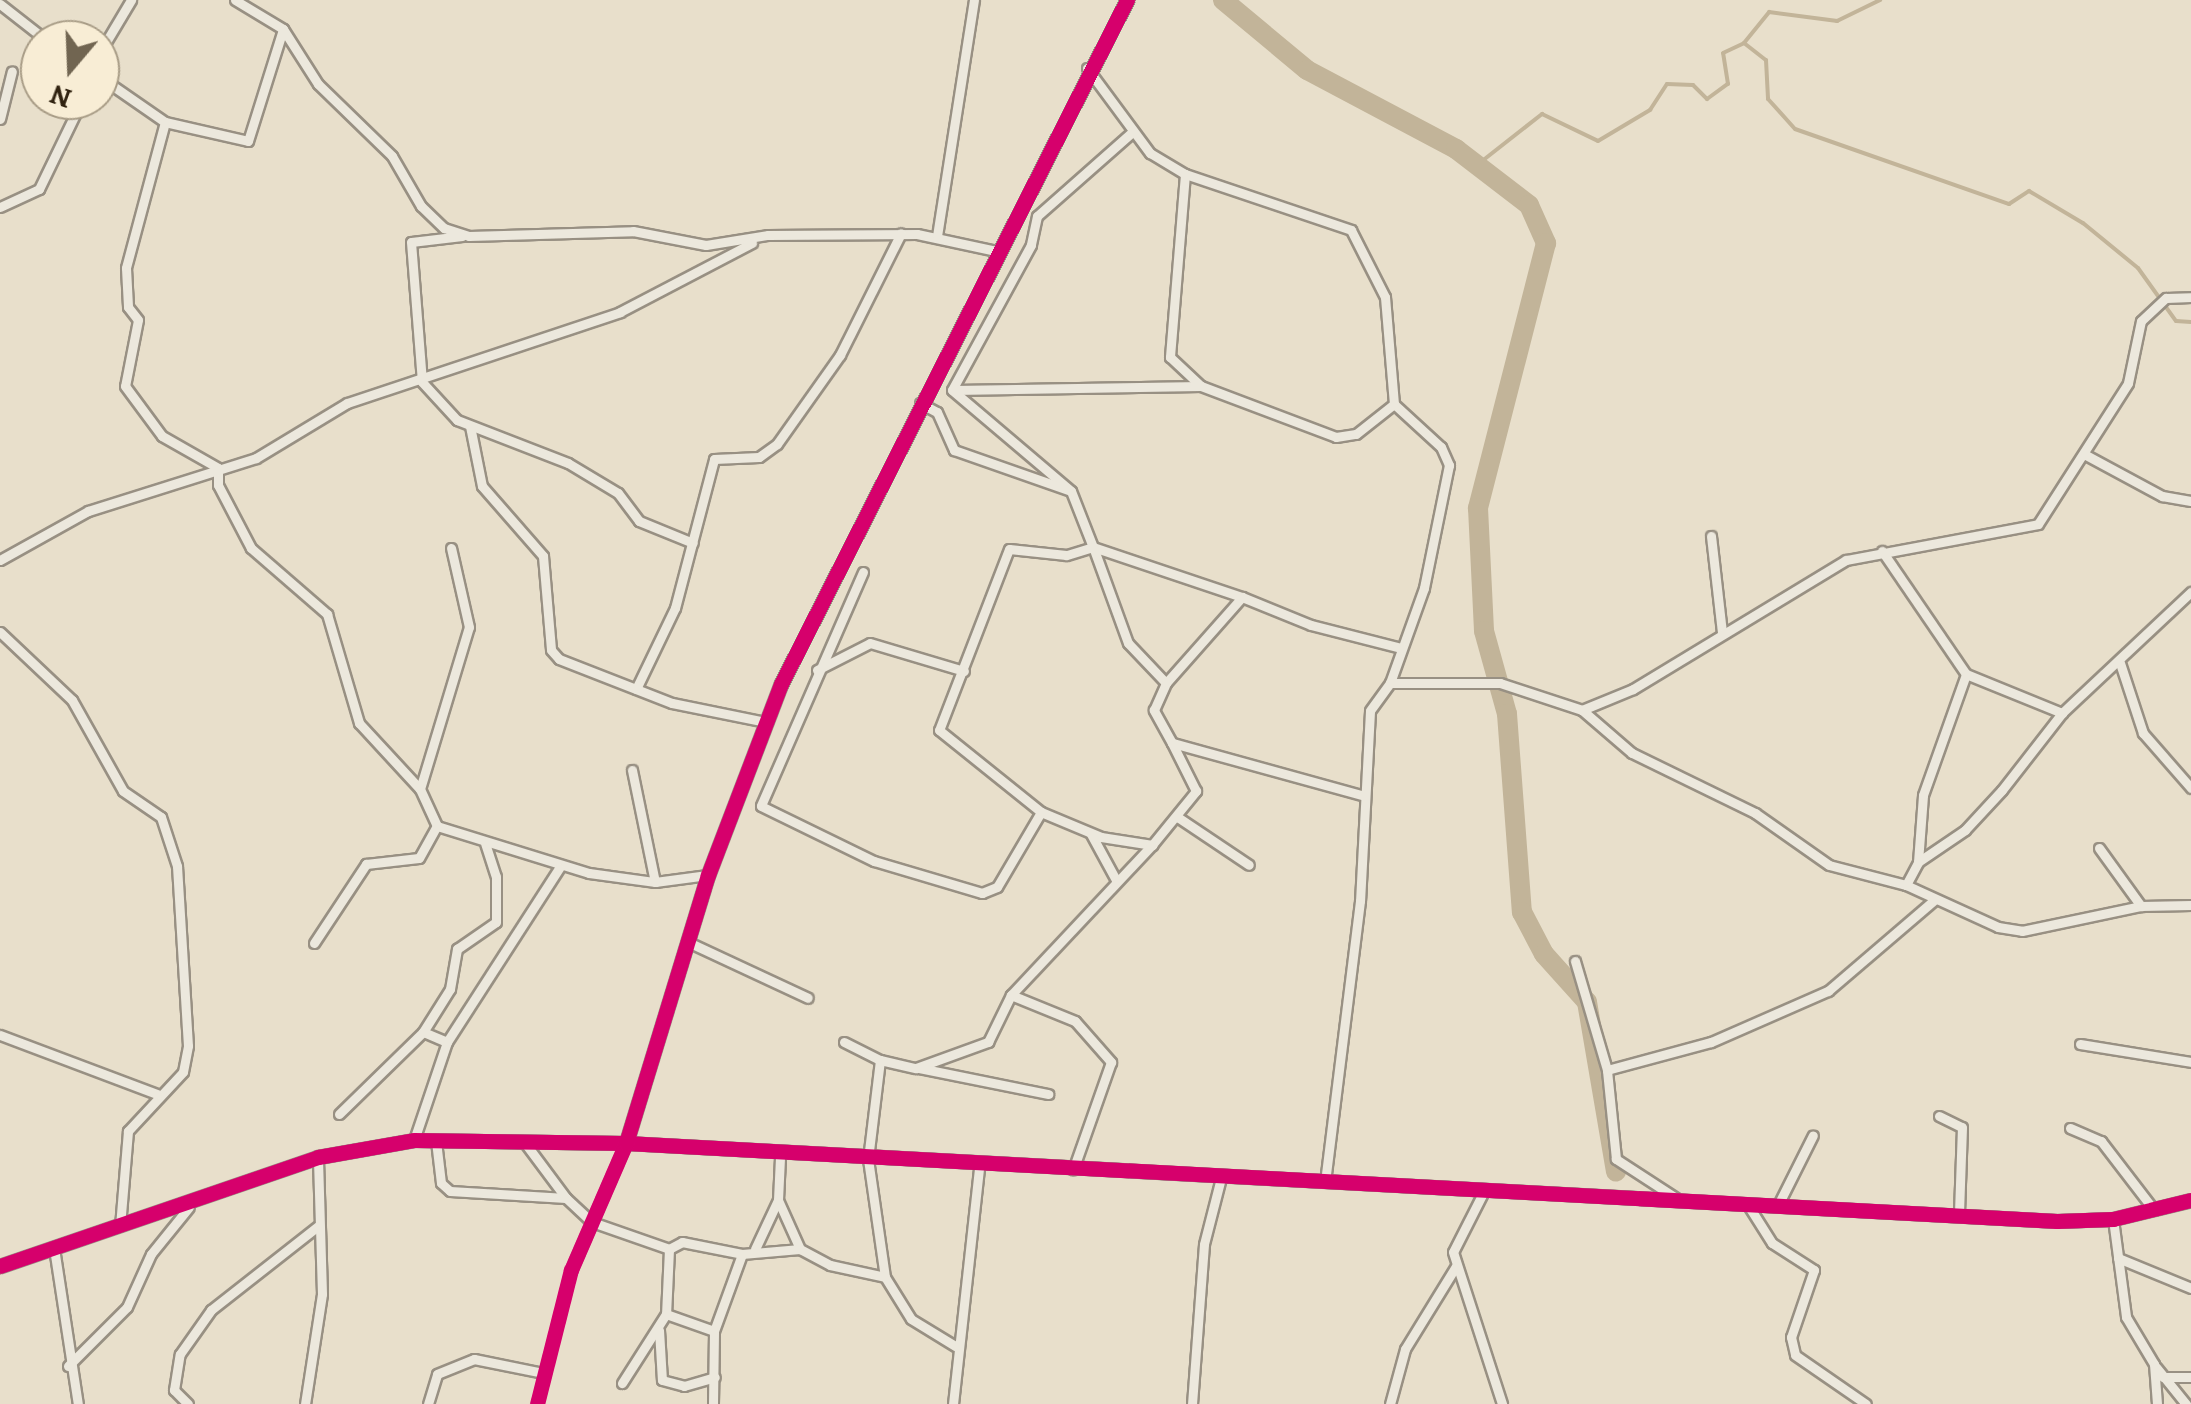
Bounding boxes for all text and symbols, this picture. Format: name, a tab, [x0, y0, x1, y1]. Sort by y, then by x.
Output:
north arrow	[20, 20, 120, 120]
text: N	[45, 75, 77, 118]

